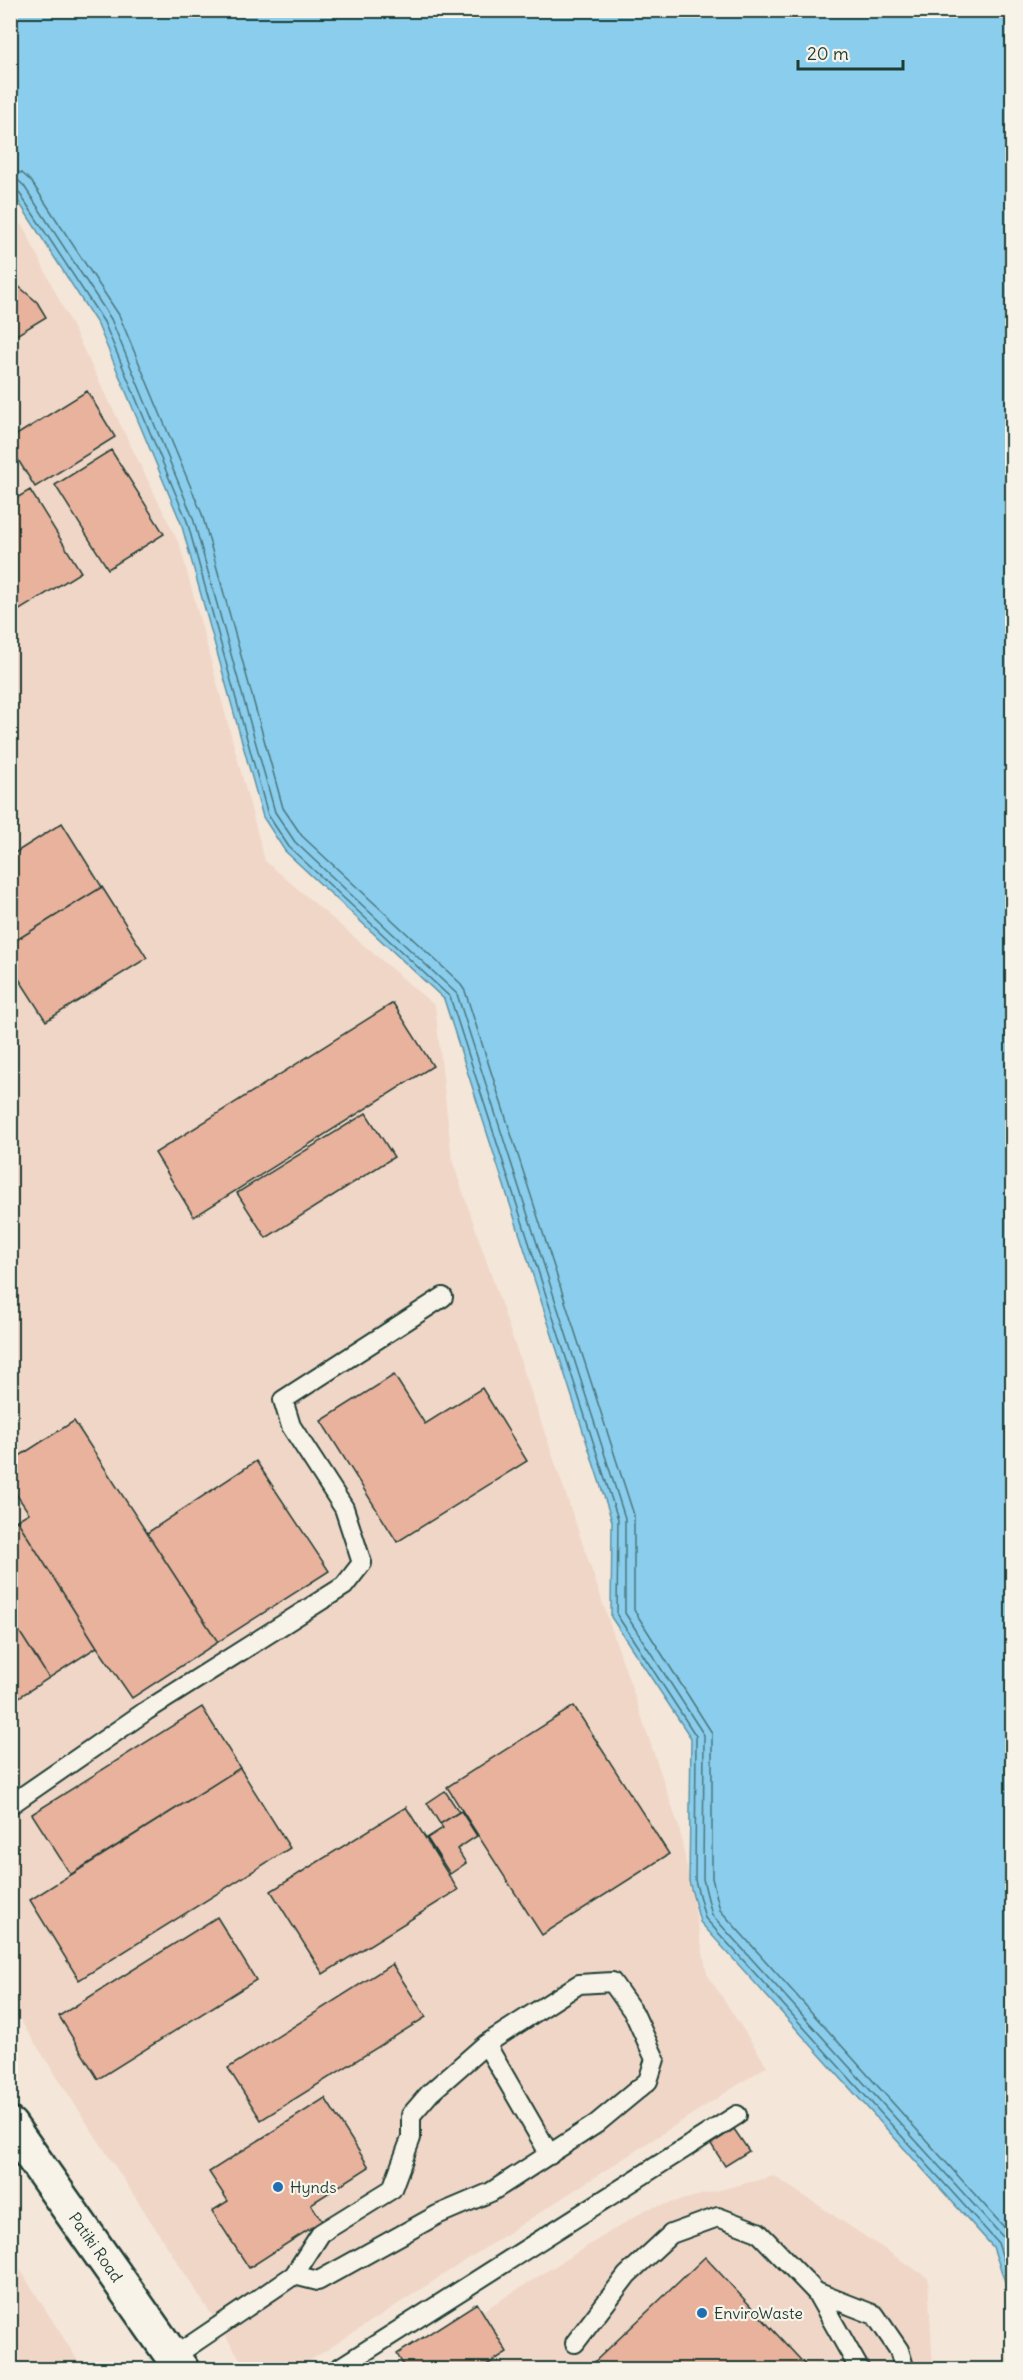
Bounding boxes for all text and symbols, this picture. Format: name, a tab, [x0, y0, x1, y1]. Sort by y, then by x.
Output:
scale bar	[798, 33, 903, 71]
text: 20 m	[807, 42, 849, 65]
place label: Hynds	[290, 2177, 337, 2197]
marker: Hynds	[271, 2180, 285, 2194]
street label: Patiki Road	[65, 2208, 127, 2286]
place label: EnviroWaste	[714, 2303, 803, 2323]
marker: EnviroWaste	[695, 2306, 709, 2320]

